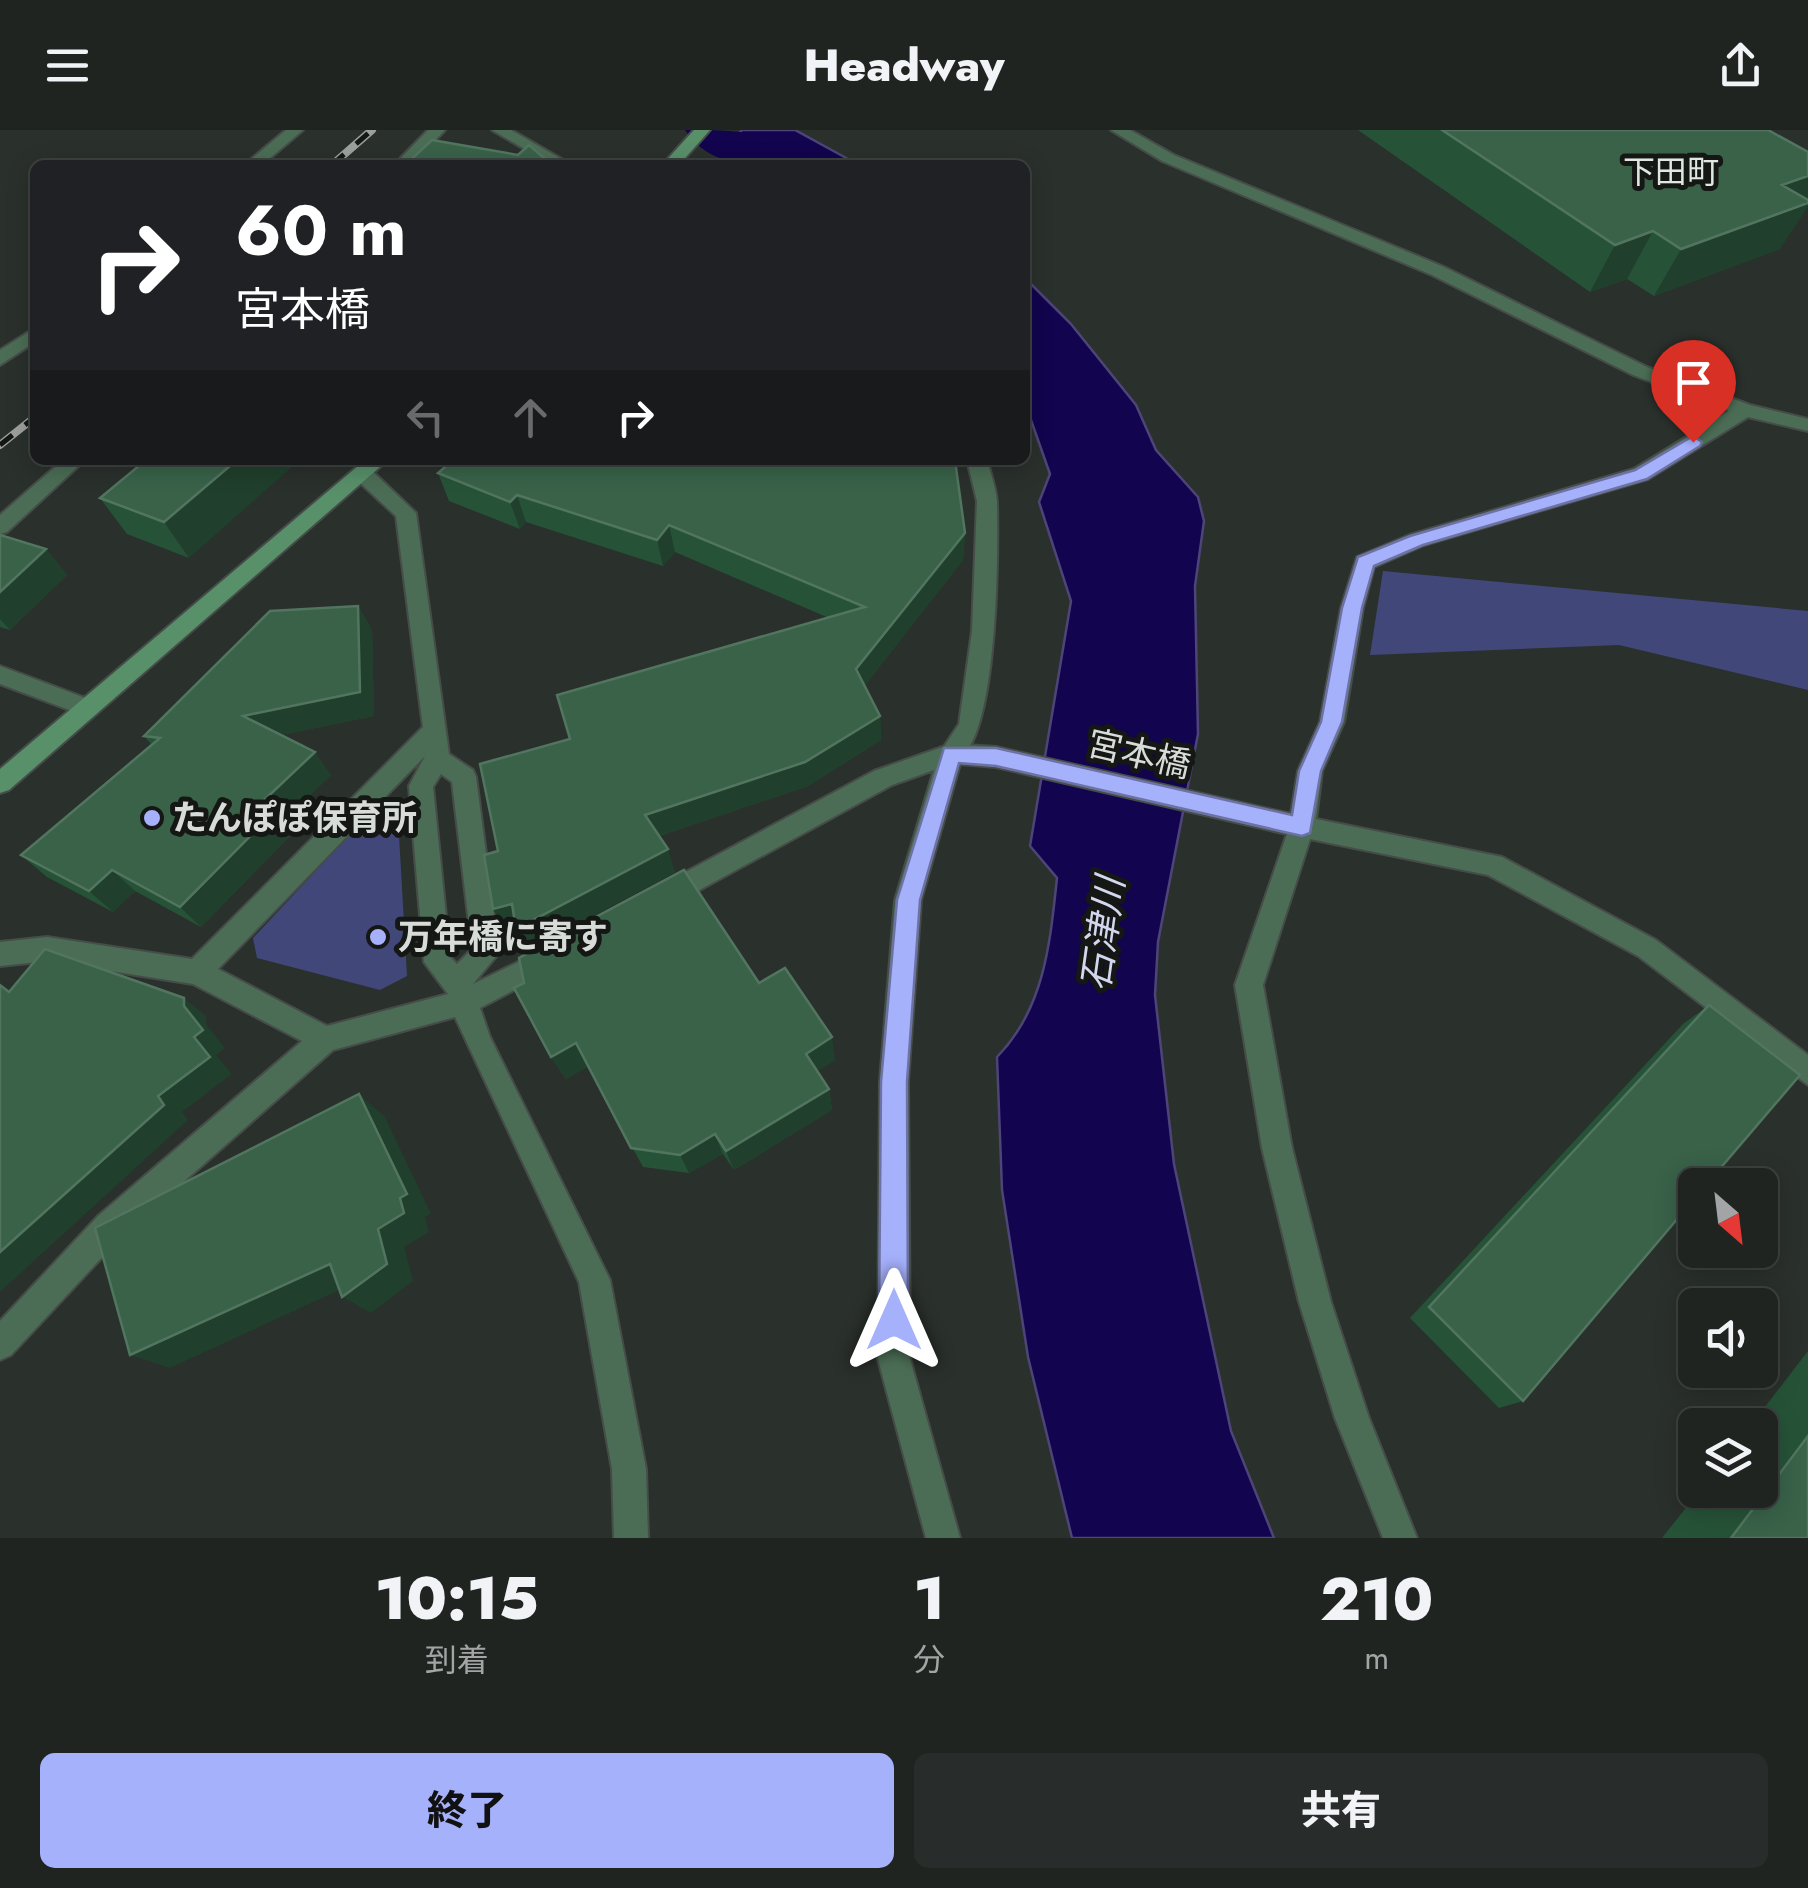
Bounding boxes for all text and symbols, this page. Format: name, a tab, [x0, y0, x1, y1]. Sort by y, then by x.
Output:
text: Headway	[803, 33, 1005, 98]
icon: menu	[40, 38, 95, 93]
icon: share	[1713, 38, 1768, 93]
district label: 下田町	[1623, 149, 1719, 195]
text: 60 m	[235, 180, 407, 281]
icon: right	[70, 200, 200, 330]
text: 宮本橋	[235, 277, 370, 342]
pin	[1651, 340, 1736, 443]
icon: arrive	[1666, 355, 1721, 410]
icon: left	[398, 390, 453, 445]
icon: ahead	[503, 390, 558, 445]
icon: right	[608, 390, 663, 445]
street label: 宮本橋	[1082, 718, 1196, 790]
place label: たんぽぽ保育所	[172, 793, 417, 843]
marker: たんぽぽ保育所	[141, 807, 163, 829]
water label: 石津川	[1067, 870, 1138, 994]
place label: 万年橋に寄す	[398, 912, 608, 962]
marker: 万年橋に寄す	[367, 926, 389, 948]
north arrow	[1678, 1168, 1778, 1268]
map controls	[1678, 1168, 1778, 1508]
position arrow	[842, 1268, 946, 1372]
button: sound	[1678, 1288, 1778, 1388]
button: layers	[1678, 1408, 1778, 1508]
text: 10:15	[375, 1555, 539, 1642]
text: 1	[913, 1555, 945, 1642]
text: 210	[1320, 1556, 1433, 1643]
text: m	[1364, 1635, 1389, 1681]
text: 到着	[425, 1637, 489, 1683]
text: 分	[913, 1637, 945, 1683]
button: 終了	[40, 1753, 894, 1868]
button: 共有	[914, 1753, 1768, 1868]

